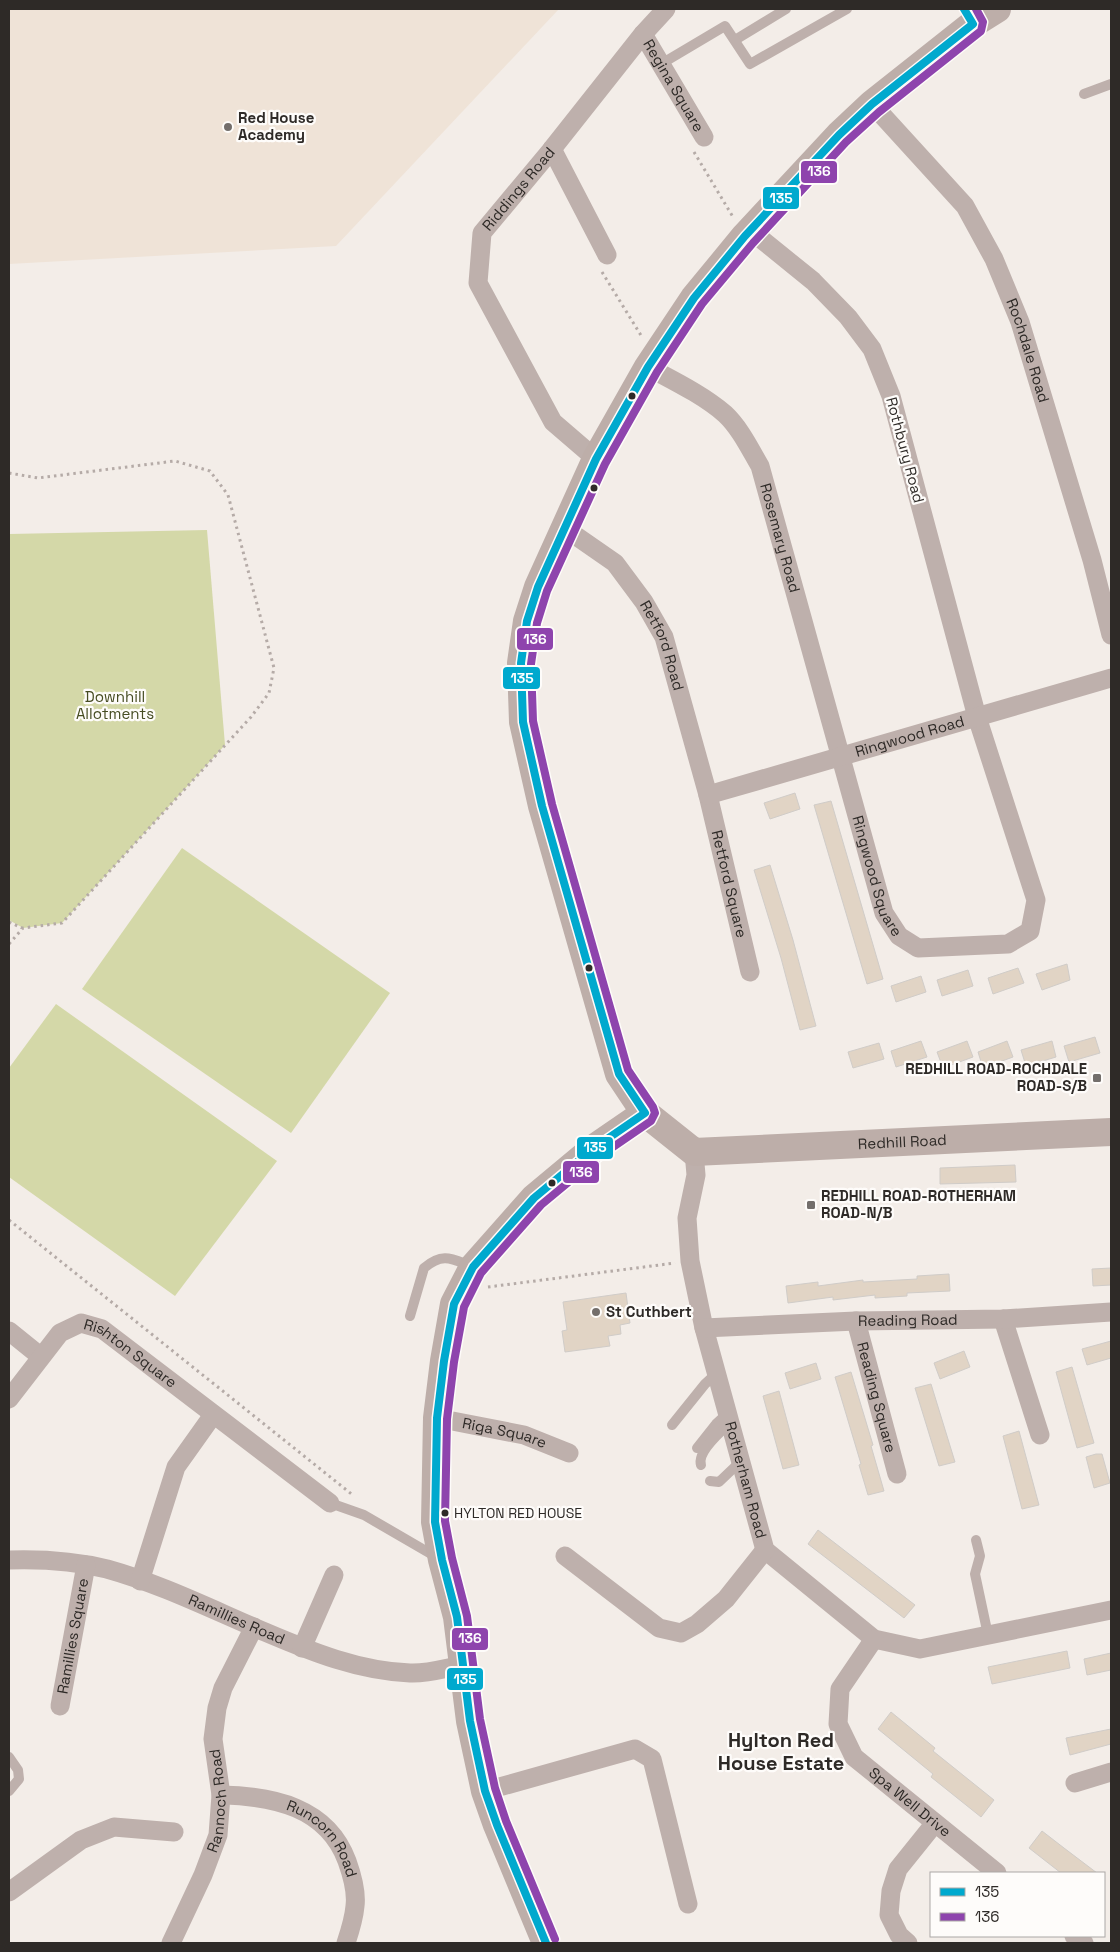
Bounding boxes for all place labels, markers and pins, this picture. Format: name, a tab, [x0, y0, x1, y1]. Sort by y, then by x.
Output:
place label: Red House Academy	[238, 108, 315, 144]
marker: Red House Academy	[222, 121, 234, 133]
unlabelled marker	[627, 391, 637, 401]
unlabelled marker	[589, 483, 599, 493]
unlabelled marker	[584, 963, 594, 973]
place label: REDHILL ROAD-ROCHDALE ROAD-S/B	[905, 1059, 1087, 1095]
marker: REDHILL ROAD-ROCHDALE ROAD-S/B	[1091, 1072, 1103, 1084]
unlabelled marker	[547, 1178, 557, 1188]
place label: REDHILL ROAD-ROTHERHAM ROAD-N/B	[821, 1186, 1016, 1222]
marker: REDHILL ROAD-ROTHERHAM ROAD-N/B	[805, 1199, 817, 1211]
place label: St Cuthbert	[606, 1302, 692, 1321]
marker: St Cuthbert	[590, 1306, 602, 1318]
place label: HYLTON RED HOUSE	[454, 1504, 582, 1522]
marker: HYLTON RED HOUSE	[440, 1508, 450, 1518]

